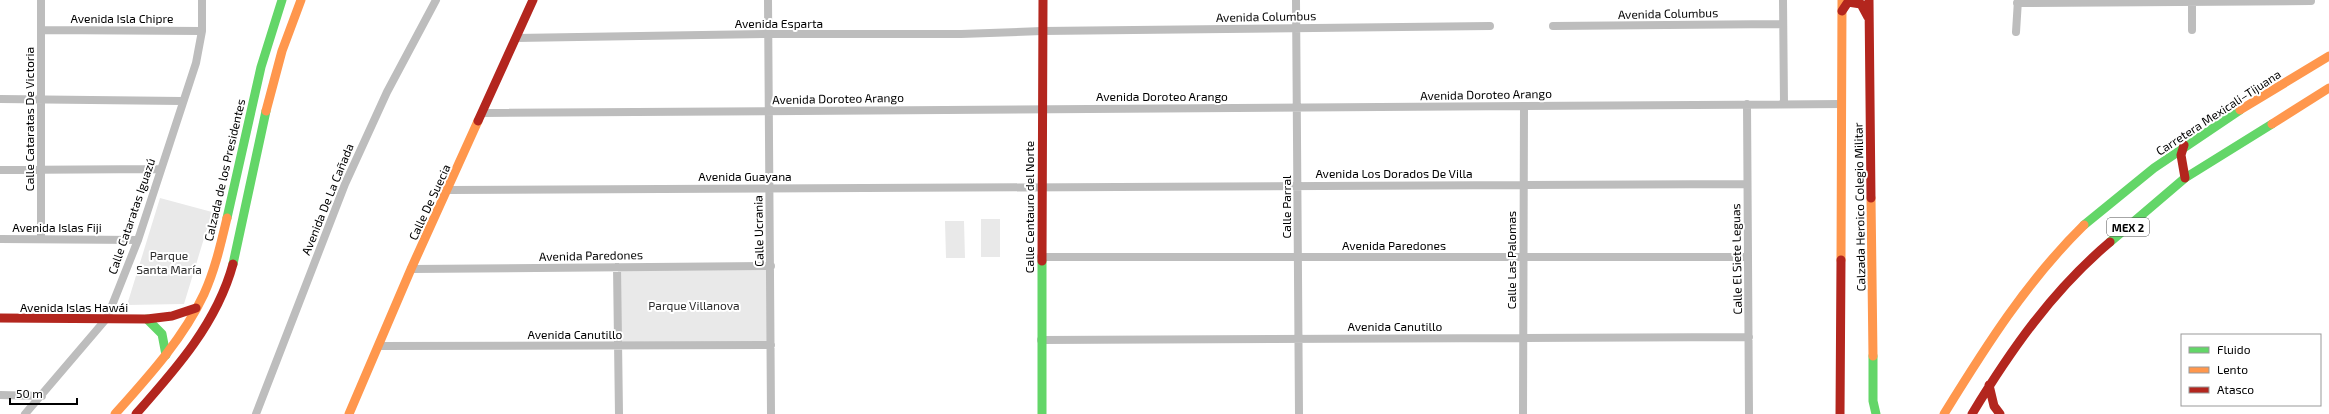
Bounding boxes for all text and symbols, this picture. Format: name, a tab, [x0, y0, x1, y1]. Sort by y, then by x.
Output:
street label: Avenida Columbus	[1618, 5, 1718, 21]
street label: Avenida Columbus	[1216, 8, 1316, 24]
street label: Avenida Isla Chipre	[71, 11, 173, 25]
street label: Avenida Esparta	[735, 16, 823, 30]
street label: Calle Cataratas De Victoria	[22, 47, 36, 191]
street label: Carretera Mexicali–Tijuana	[2153, 66, 2284, 158]
street label: Avenida Doroteo Arango	[1420, 86, 1552, 102]
street label: Avenida Doroteo Arango	[1096, 89, 1228, 103]
street label: Avenida Doroteo Arango	[772, 90, 904, 106]
street label: Calzada de los Presidentes	[201, 97, 247, 243]
street label: Calzada Heroico Colegio Militar	[1851, 122, 1867, 292]
street label: Avenida De La Cañada	[298, 141, 356, 257]
street label: Calle Centauro del Norte	[1022, 141, 1036, 273]
street label: Calle Cataratas Iguazú	[105, 156, 157, 276]
street label: Calle De Suecia	[405, 162, 453, 242]
street label: Avenida Los Dorados De Villa	[1315, 166, 1473, 180]
street label: Avenida Guayana	[698, 169, 792, 183]
street label: Calle Parral	[1279, 175, 1293, 239]
street label: Calle Ucrania	[750, 195, 766, 267]
street label: Calle El Siete Leguas	[1728, 203, 1744, 315]
street label: Calle Las Palomas	[1504, 211, 1518, 309]
road number: MEX 2	[2107, 218, 2149, 236]
street label: Avenida Islas Fiji	[12, 220, 102, 235]
street label: Avenida Paredones	[1342, 238, 1446, 252]
street label: Avenida Paredones	[539, 247, 643, 263]
park label: Parque Santa María	[136, 248, 202, 276]
park label: Parque Villanova	[648, 298, 740, 312]
street label: Avenida Islas Hawái	[20, 300, 128, 314]
street label: Avenida Canutillo	[1348, 319, 1443, 333]
street label: Avenida Canutillo	[528, 327, 623, 341]
legend	[2181, 334, 2321, 406]
text: Fluido	[2217, 342, 2251, 356]
text: Lento	[2217, 362, 2248, 376]
scale bar	[10, 380, 77, 406]
text: Atasco	[2217, 382, 2254, 396]
text: 50 m	[16, 386, 43, 400]

